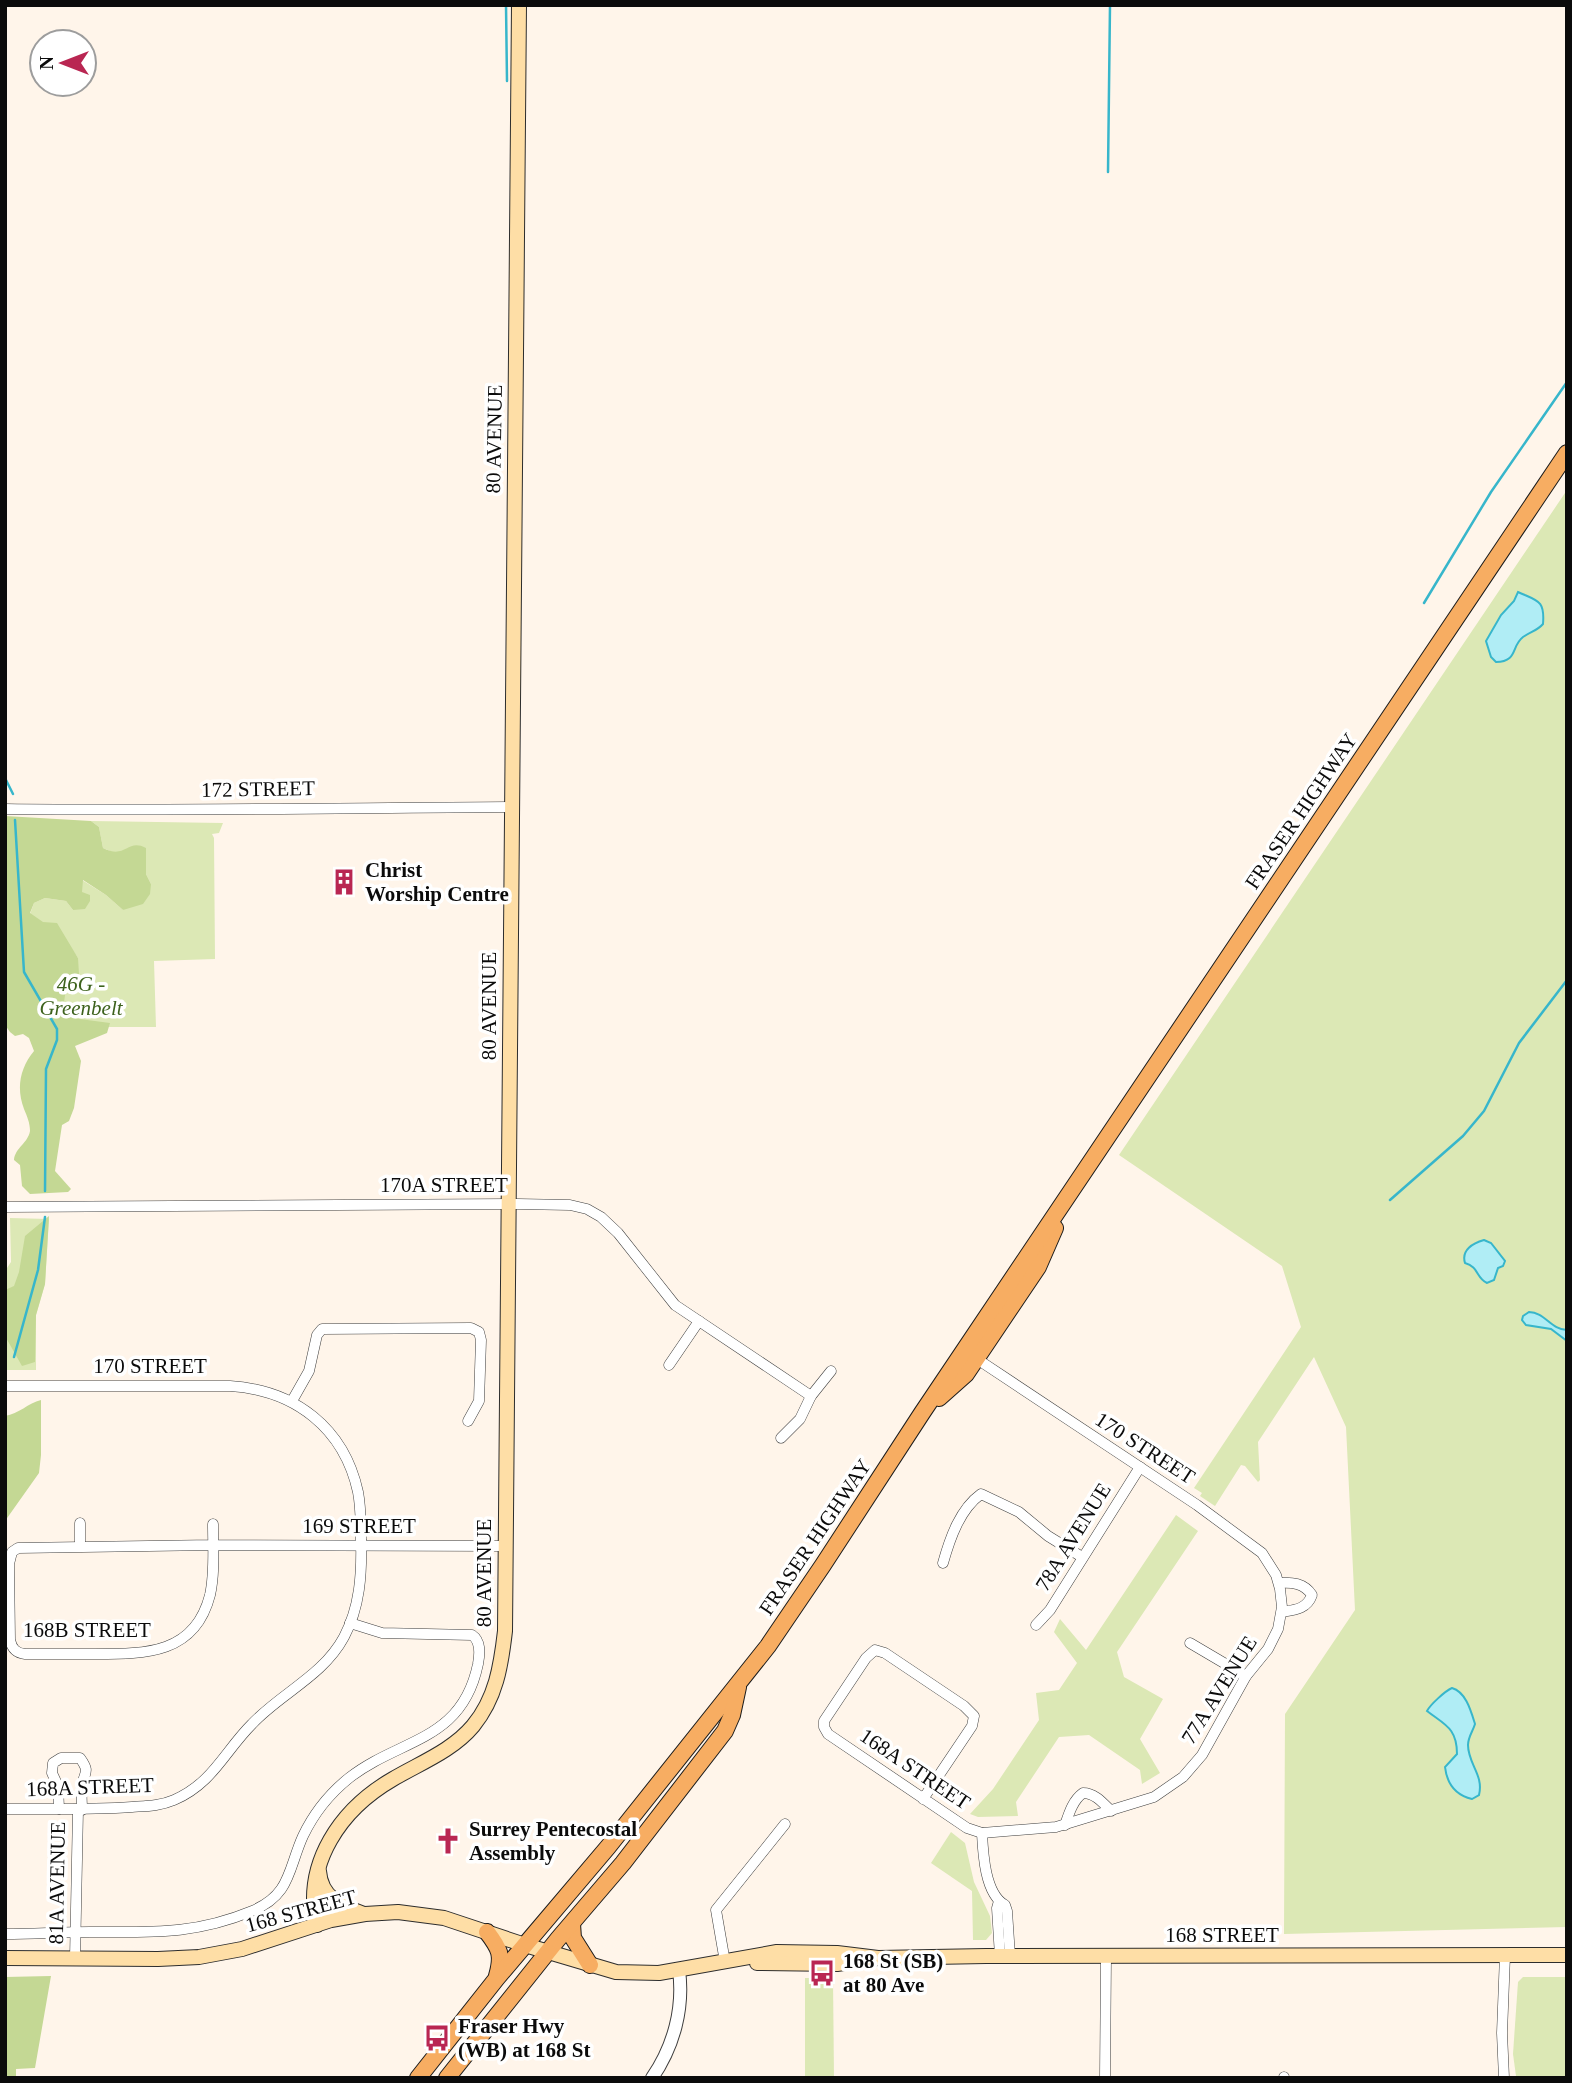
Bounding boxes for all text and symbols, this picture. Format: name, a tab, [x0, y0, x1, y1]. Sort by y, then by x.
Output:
north arrow	[28, 28, 98, 98]
text: N	[36, 56, 57, 70]
street label: 80 AVENUE	[481, 384, 507, 494]
street label: FRASER HIGHWAY	[1240, 728, 1362, 894]
street label: 172 STREET	[201, 776, 315, 802]
place label: Christ Worship Centre	[365, 858, 509, 906]
building icon: Christ Worship Centre	[329, 867, 359, 897]
street label: 80 AVENUE	[477, 952, 501, 1060]
park label: 46G - Greenbelt	[39, 972, 124, 1020]
street label: 170A STREET	[380, 1173, 508, 1197]
street label: 170 STREET	[93, 1354, 207, 1378]
street label: 170 STREET	[1091, 1407, 1199, 1489]
street label: FRASER HIGHWAY	[754, 1454, 876, 1620]
street label: 78A AVENUE	[1030, 1479, 1116, 1595]
street label: 169 STREET	[302, 1514, 416, 1538]
street label: 80 AVENUE	[472, 1519, 496, 1627]
street label: 168B STREET	[23, 1618, 151, 1642]
street label: 77A AVENUE	[1176, 1632, 1262, 1748]
street label: 168A STREET	[855, 1723, 975, 1815]
street label: 168A STREET	[26, 1773, 154, 1801]
place label: Surrey Pentecostal Assembly	[469, 1817, 637, 1865]
street label: 81A AVENUE	[44, 1821, 70, 1945]
church icon: Surrey Pentecostal Assembly	[433, 1826, 463, 1856]
street label: 168 STREET	[243, 1885, 359, 1937]
street label: 168 STREET	[1165, 1923, 1279, 1947]
place label: 168 St (SB) at 80 Ave	[843, 1949, 943, 1997]
bus stop icon: 168 St (SB) at 80 Ave	[807, 1958, 837, 1988]
place label: Fraser Hwy (WB) at 168 St	[458, 2014, 590, 2062]
bus stop icon: Fraser Hwy (WB) at 168 St	[422, 2023, 452, 2053]

